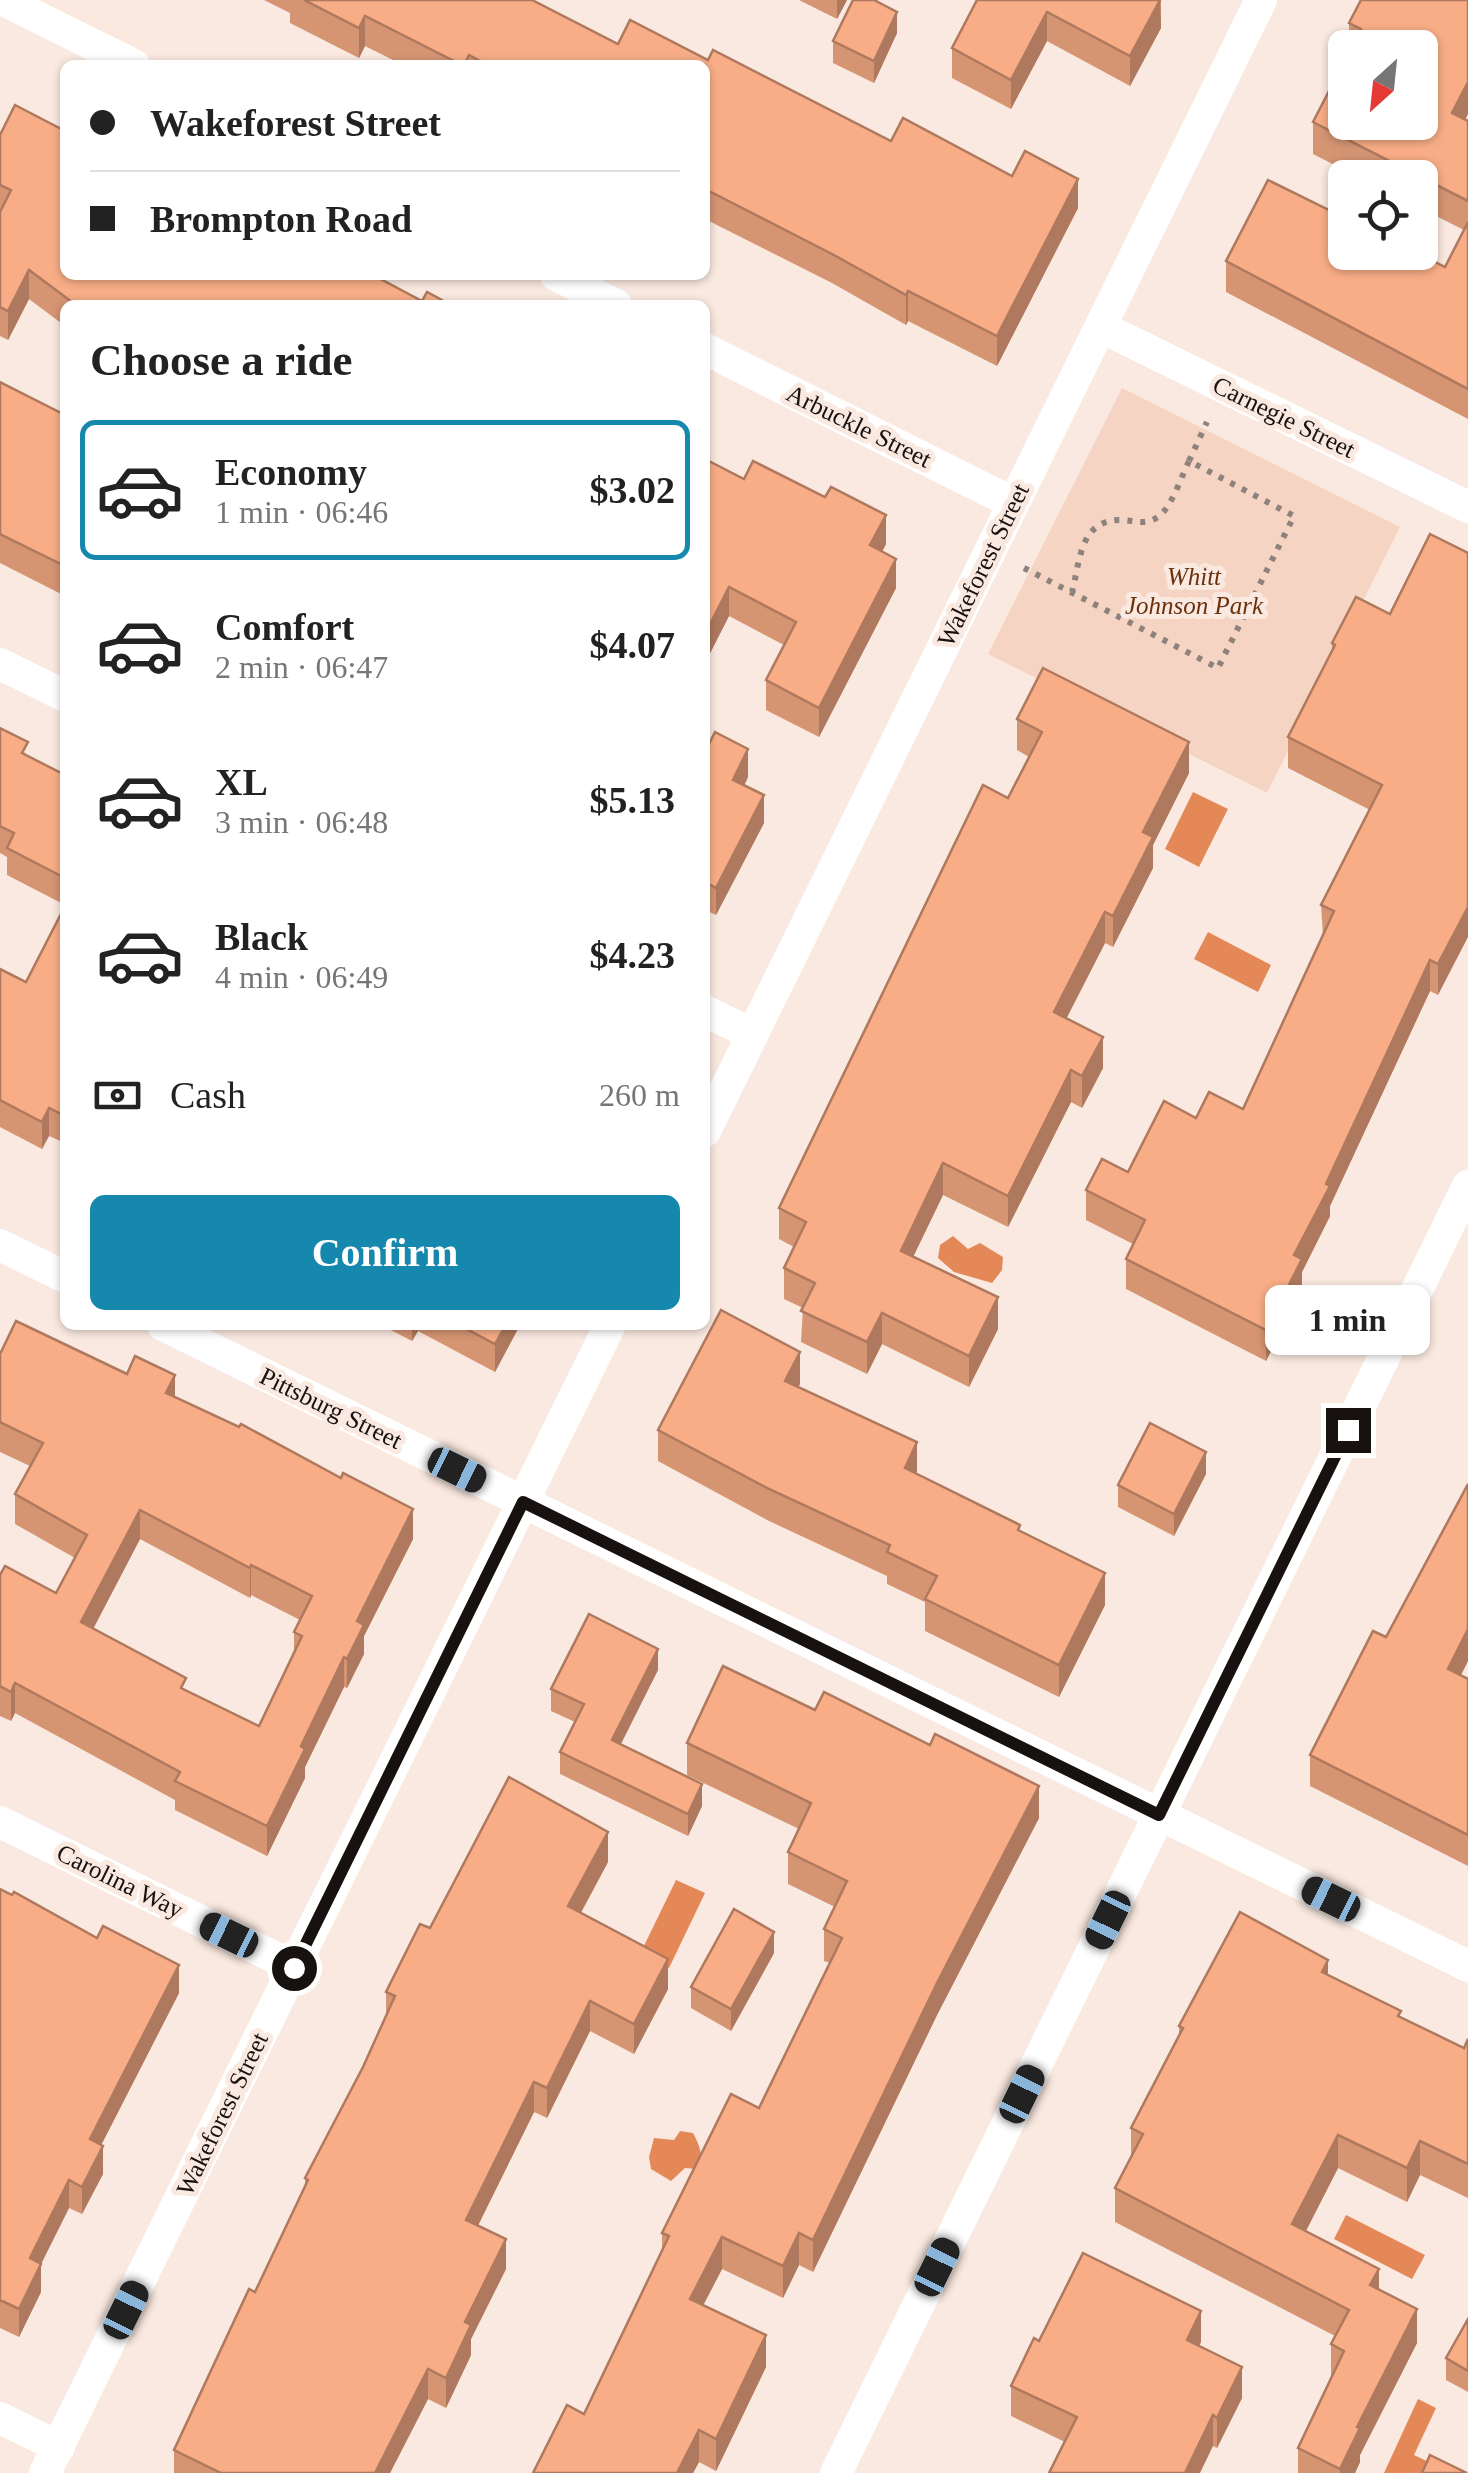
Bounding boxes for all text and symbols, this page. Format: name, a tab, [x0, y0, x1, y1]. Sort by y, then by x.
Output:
north arrow	[1328, 30, 1438, 140]
map controls	[1328, 30, 1438, 270]
text: Wakeforest Street	[150, 102, 441, 144]
button: locate	[1328, 160, 1438, 270]
text: Brompton Road	[150, 198, 412, 240]
text: Choose a ride	[90, 335, 353, 385]
street label: Carnegie Street	[1209, 371, 1360, 463]
street label: Arbuckle Street	[782, 379, 936, 473]
icon: car	[95, 445, 185, 535]
text: Economy	[215, 451, 367, 493]
text: $3.02	[590, 469, 675, 511]
street label: Wakeforest Street	[932, 479, 1034, 651]
text: 1 min · 06:46	[215, 494, 388, 530]
park label: Whitt Johnson Park	[1125, 563, 1264, 619]
icon: car	[95, 600, 185, 690]
text: Comfort	[215, 606, 354, 648]
text: $4.07	[590, 624, 675, 666]
text: 2 min · 06:47	[215, 649, 388, 685]
icon: car	[95, 755, 185, 845]
text: XL	[215, 761, 268, 803]
text: $5.13	[590, 779, 675, 821]
text: 3 min · 06:48	[215, 804, 388, 840]
icon: car	[95, 910, 185, 1000]
text: Black	[215, 916, 308, 958]
text: $4.23	[590, 934, 675, 976]
text: 4 min · 06:49	[215, 959, 388, 995]
icon: cash	[90, 1068, 145, 1123]
text: Cash	[170, 1074, 246, 1116]
text: 260 m	[599, 1077, 680, 1113]
button: Confirm	[90, 1195, 680, 1310]
callout: 1 min	[1266, 1285, 1430, 1355]
text: 1 min	[1309, 1302, 1386, 1338]
street label: Pittsburg Street	[256, 1362, 406, 1454]
route end	[1326, 1408, 1371, 1453]
car	[423, 1443, 491, 1497]
street label: Carolina Way	[52, 1839, 188, 1923]
car	[1297, 1872, 1365, 1926]
car	[1081, 1886, 1135, 1954]
car	[195, 1908, 263, 1962]
route start	[272, 1946, 317, 1991]
street label: Wakeforest Street	[171, 2028, 273, 2200]
car	[995, 2060, 1049, 2128]
car	[910, 2233, 964, 2301]
car	[99, 2276, 153, 2344]

